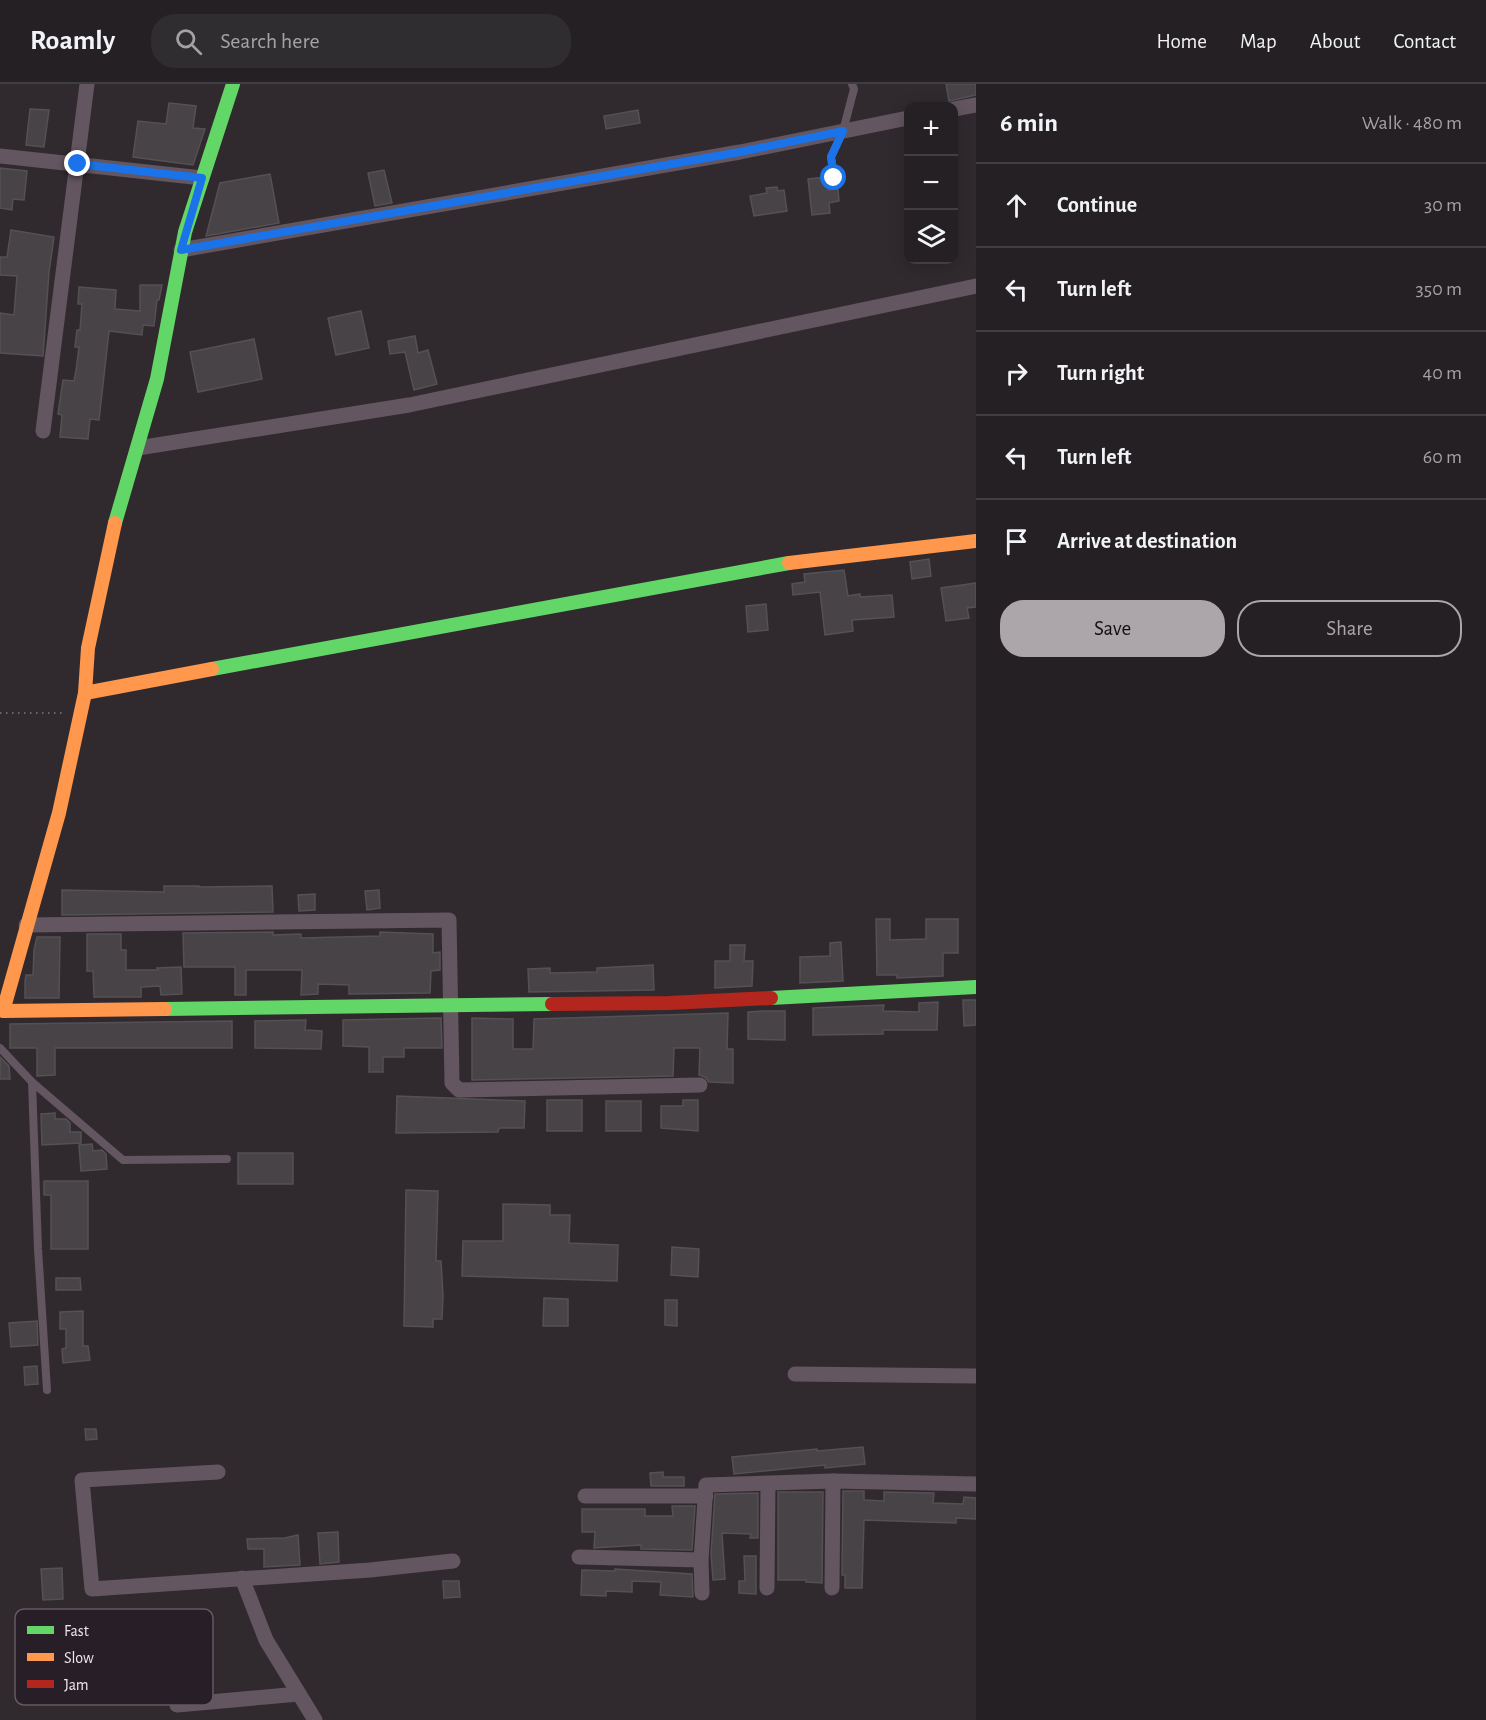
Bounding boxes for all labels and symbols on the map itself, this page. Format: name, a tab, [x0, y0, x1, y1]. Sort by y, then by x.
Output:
route end	[64, 150, 90, 176]
route start	[820, 164, 846, 190]
legend	[15, 1609, 213, 1705]
text: Fast	[64, 1623, 89, 1639]
text: Slow	[64, 1650, 94, 1666]
text: Jam	[64, 1677, 89, 1693]

